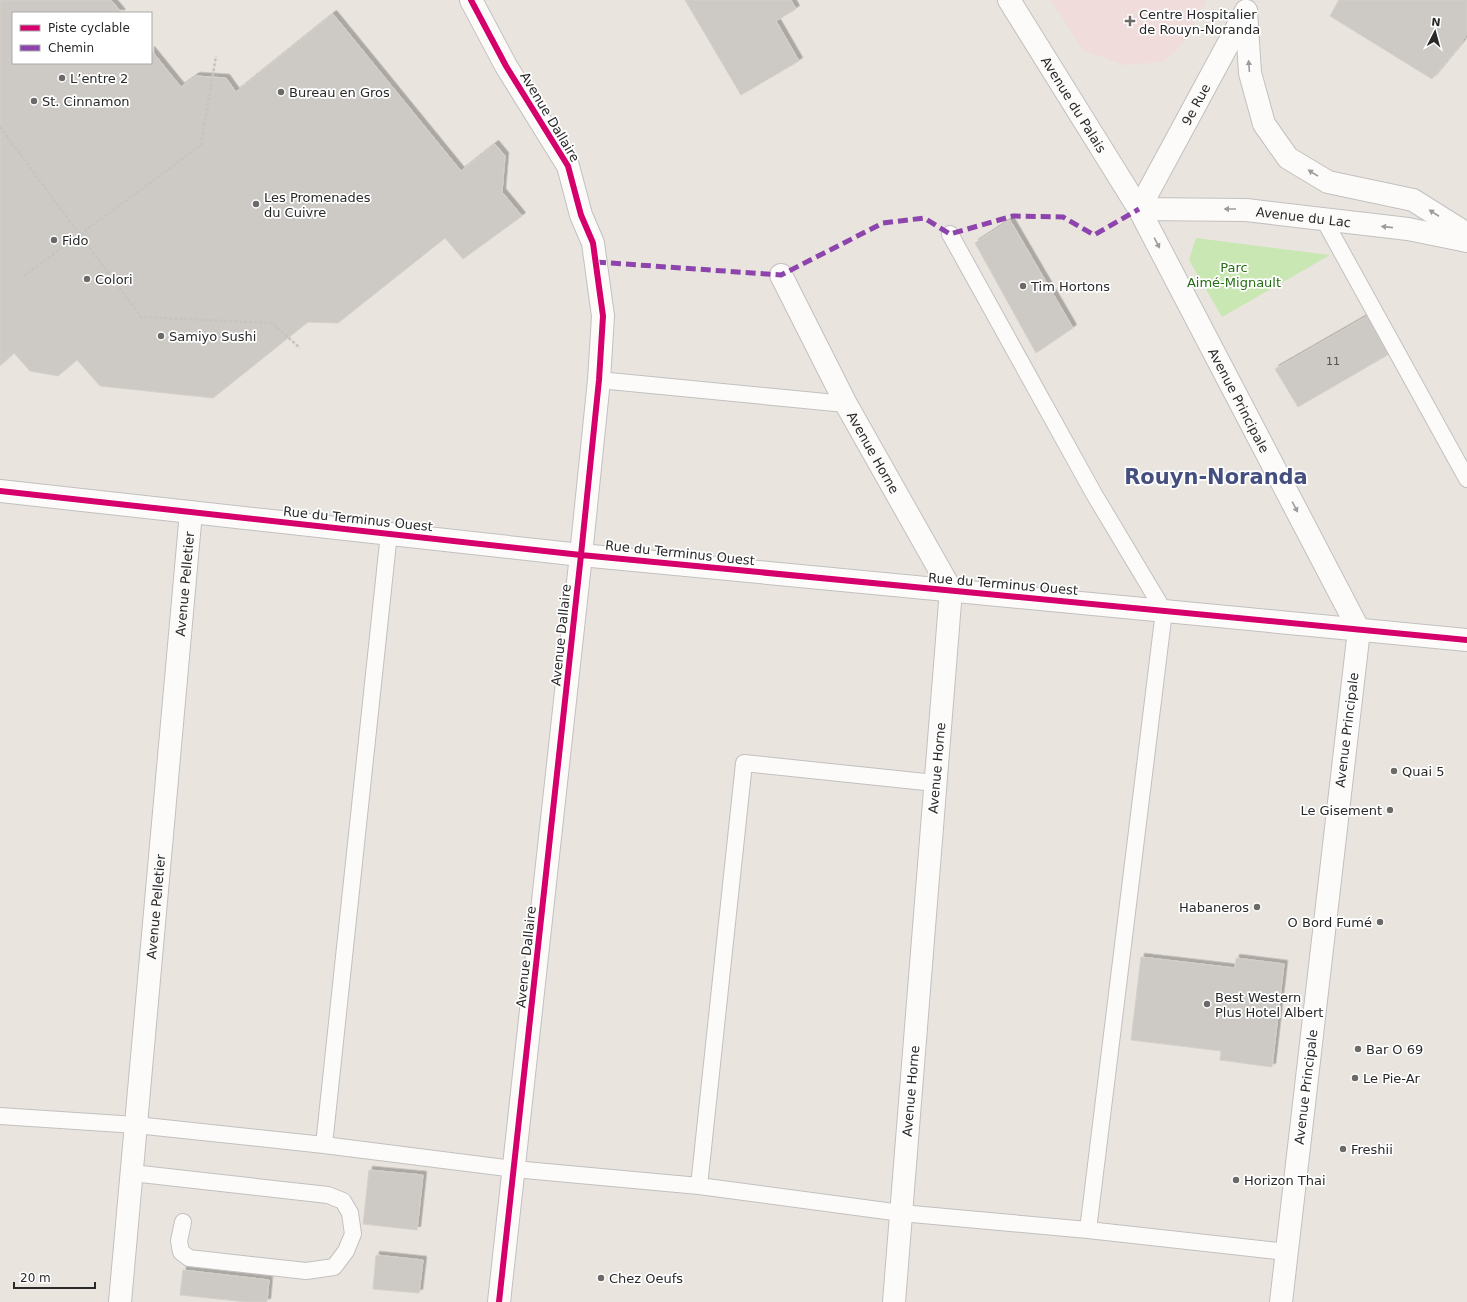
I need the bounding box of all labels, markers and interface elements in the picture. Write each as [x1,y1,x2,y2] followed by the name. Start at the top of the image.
[1139,7,1260,37] place label: Centre Hospitalier de Rouyn-Noranda
[12,12,152,64] legend
[1415,12,1455,52] north arrow
[1124,15,1136,27] marker: Centre Hospitalier de Rouyn-Noranda
[1431,16,1441,29] text: N
[48,21,130,35] text: Piste cyclable
[48,41,94,55] text: Chemin
[1038,54,1110,155] street label: Avenue du Palais
[1246,60,1253,72] one-way arrow
[517,69,583,165] street label: Avenue Dallaire
[70,71,128,86] place label: L’entre 2
[57,73,67,83] marker: L’entre 2
[1178,81,1213,128] street label: 9e Rue
[289,85,390,100] place label: Bureau en Gros
[276,87,286,97] marker: Bureau en Gros
[42,94,130,109] place label: St. Cinnamon
[29,96,39,106] marker: St. Cinnamon
[1307,169,1318,177] one-way arrow
[264,190,371,220] place label: Les Promenades du Cuivre
[251,199,261,209] marker: Les Promenades du Cuivre
[1255,204,1352,230] street label: Avenue du Lac
[1223,206,1236,212] one-way arrow
[1428,210,1440,217] one-way arrow
[1381,223,1393,230] one-way arrow
[62,233,88,248] place label: Fido
[49,235,59,245] marker: Fido
[1153,237,1160,249] one-way arrow
[1187,260,1281,290] park label: Parc Aimé-Mignault
[95,272,133,287] place label: Colori
[82,274,92,284] marker: Colori
[1030,279,1110,294] place label: Tim Hortons
[1018,281,1028,291] marker: Tim Hortons
[169,329,256,344] place label: Samiyo Sushi
[156,331,166,341] marker: Samiyo Sushi
[1205,345,1272,455] street label: Avenue Principale
[1326,355,1340,368] house number: 11
[844,409,902,496] street label: Avenue Horne
[1124,465,1308,489] district label: Rouyn-Noranda
[1291,502,1298,513] one-way arrow
[282,504,434,534] street label: Rue du Terminus Ouest
[172,530,197,637] street label: Avenue Pelletier
[604,538,756,568] street label: Rue du Terminus Ouest
[927,570,1079,598] street label: Rue du Terminus Ouest
[548,583,574,687] street label: Avenue Dallaire
[1332,672,1362,788] street label: Avenue Principale
[926,722,948,814] street label: Avenue Horne
[1402,764,1444,779] place label: Quai 5
[1389,766,1399,776] marker: Quai 5
[1300,803,1382,818] place label: Le Gisement
[1385,805,1395,815] marker: Le Gisement
[143,853,168,960] street label: Avenue Pelletier
[1179,900,1249,915] place label: Habaneros
[1252,902,1262,912] marker: Habaneros
[513,905,539,1009] street label: Avenue Dallaire
[1288,915,1372,930] place label: O Bord Fumé
[1375,917,1385,927] marker: O Bord Fumé
[1215,990,1323,1020] place label: Best Western Plus Hotel Albert
[1202,999,1212,1009] marker: Best Western Plus Hotel Albert
[1291,1029,1321,1145] street label: Avenue Principale
[1366,1042,1423,1057] place label: Bar O 69
[1353,1044,1363,1054] marker: Bar O 69
[900,1045,922,1137] street label: Avenue Horne
[1363,1071,1421,1086] place label: Le Pie-Ar
[1350,1073,1360,1083] marker: Le Pie-Ar
[1351,1142,1393,1157] place label: Freshii
[1338,1144,1348,1154] marker: Freshii
[1244,1173,1326,1188] place label: Horizon Thai
[1231,1175,1241,1185] marker: Horizon Thai
[14,1264,95,1290] scale bar
[20,1271,51,1285] text: 20 m
[609,1271,683,1286] place label: Chez Oeufs
[596,1273,606,1283] marker: Chez Oeufs

